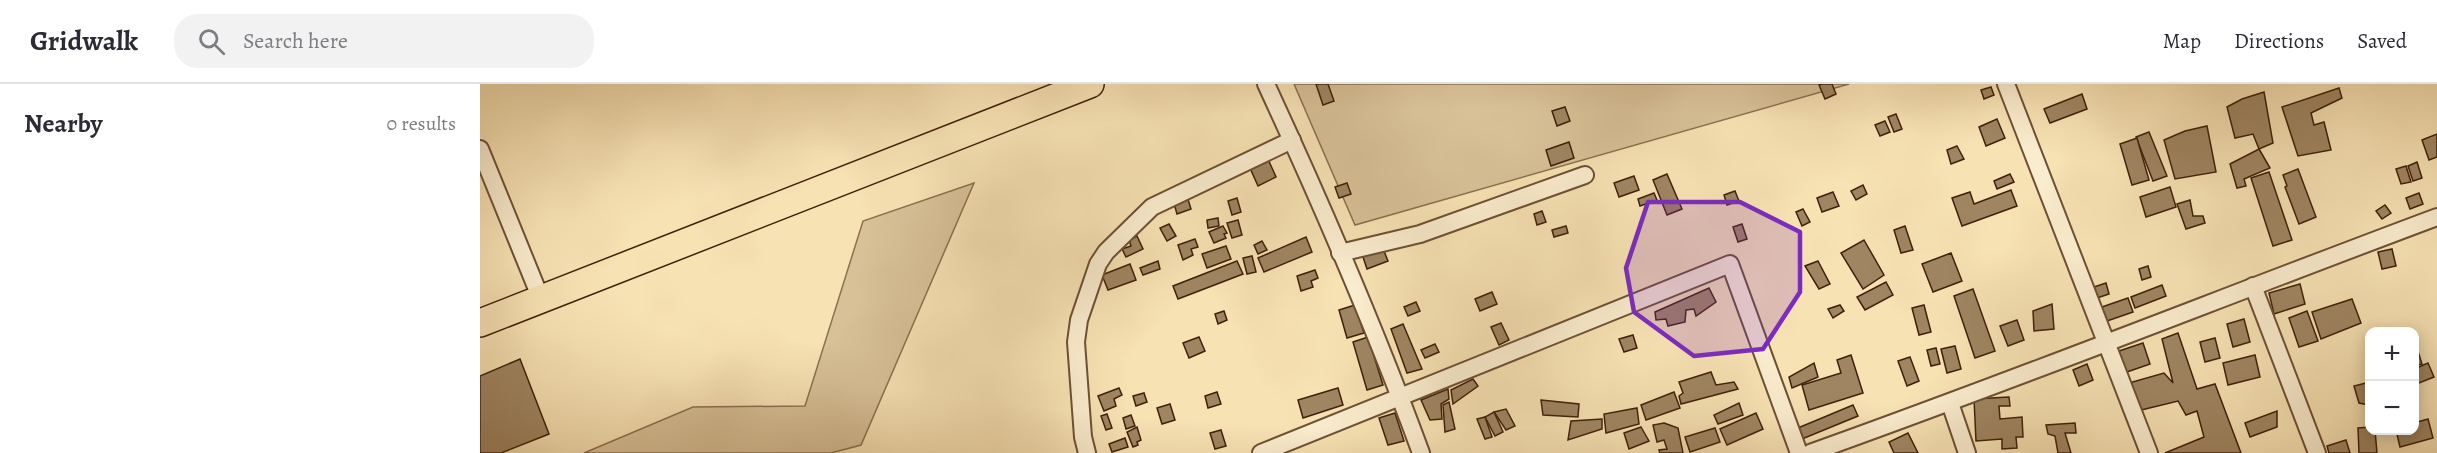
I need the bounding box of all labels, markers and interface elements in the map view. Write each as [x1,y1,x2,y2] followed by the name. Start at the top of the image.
[174,14,594,68] search box
[30,22,138,60] text: Gridwalk
[195,25,228,58] icon: search
[243,26,348,56] text: Search here
[2163,27,2201,55] text: Map
[2234,27,2324,55] text: Directions
[2357,27,2407,55] text: Saved
[24,106,103,141] text: Nearby
[387,110,456,137] text: 0 results
[2365,327,2419,435] map controls
[2365,327,2419,381] button: +
[2365,381,2419,435] button: −

